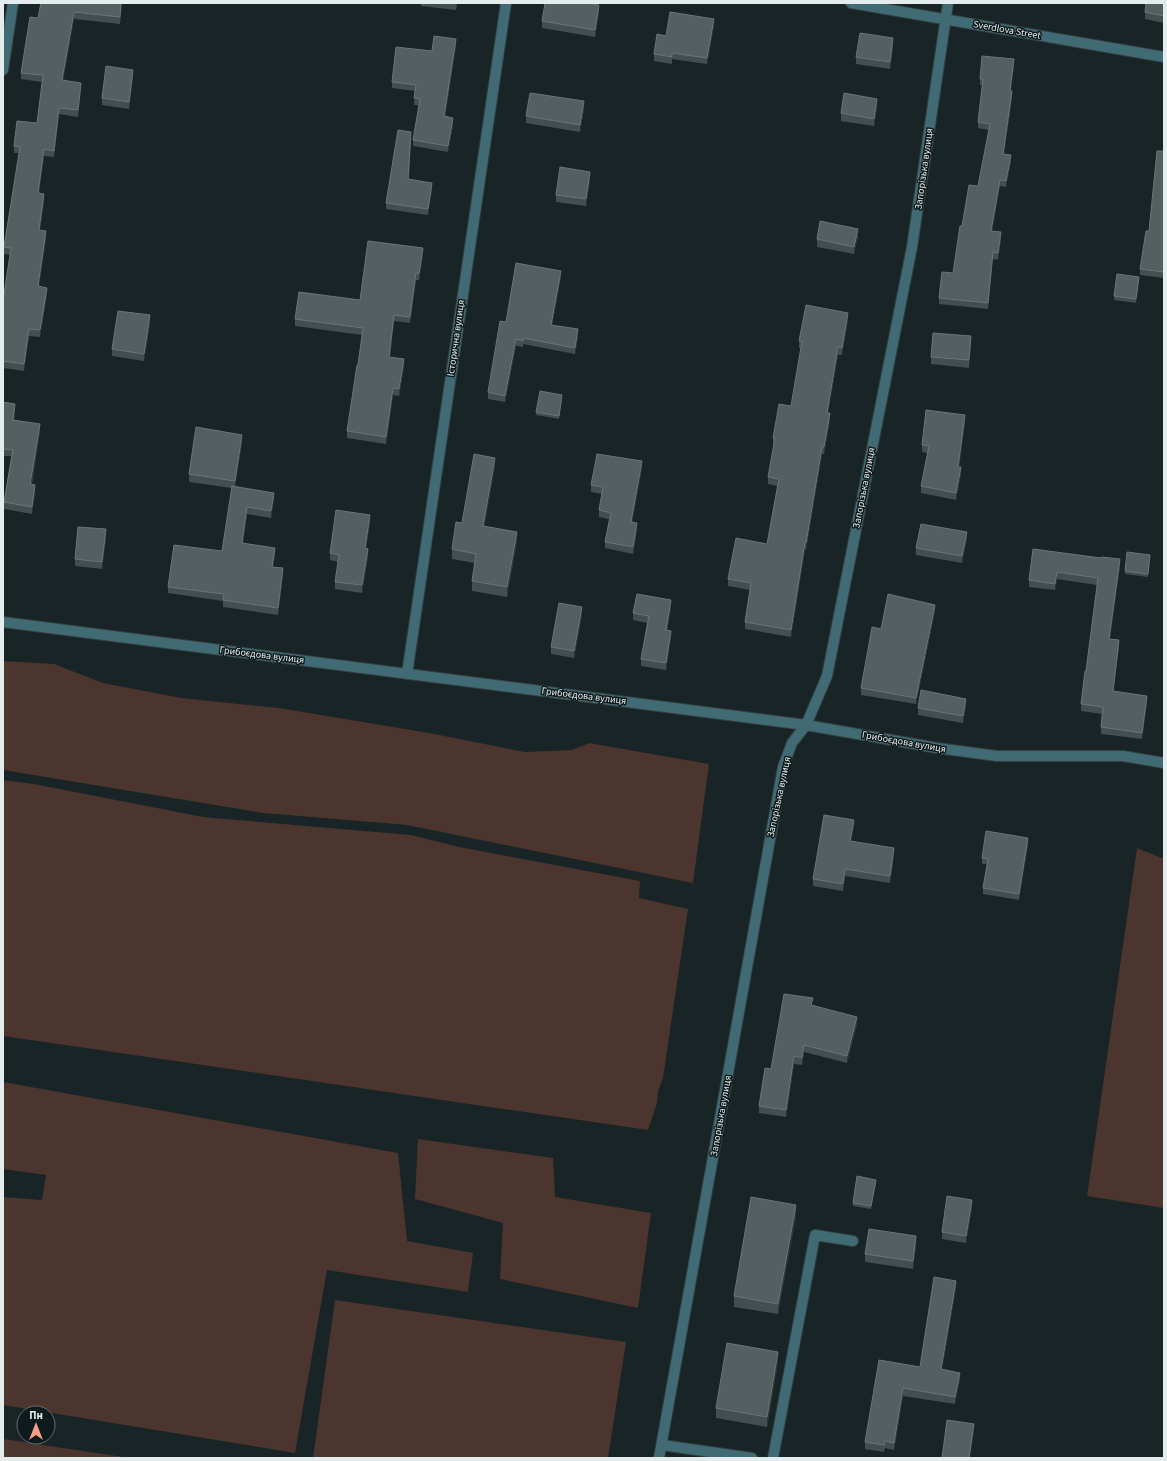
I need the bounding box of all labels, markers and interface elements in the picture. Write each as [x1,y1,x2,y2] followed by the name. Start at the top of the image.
[972,17,1042,43] street label: Sverdlova Street
[911,127,937,211] street label: Запорізька вулиця
[444,299,468,377] street label: Історична вулиця
[849,446,879,530] street label: Запорізька вулиця
[219,643,305,667] street label: Грибоєдова вулиця
[541,684,627,708] street label: Грибоєдова вулиця
[861,728,947,756] street label: Грибоєдова вулиця
[764,755,794,839] street label: Запорізька вулиця
[707,1074,735,1158] street label: Запорізька вулиця
[16,1405,56,1445] north arrow
[29,1408,43,1423] text: Пн

